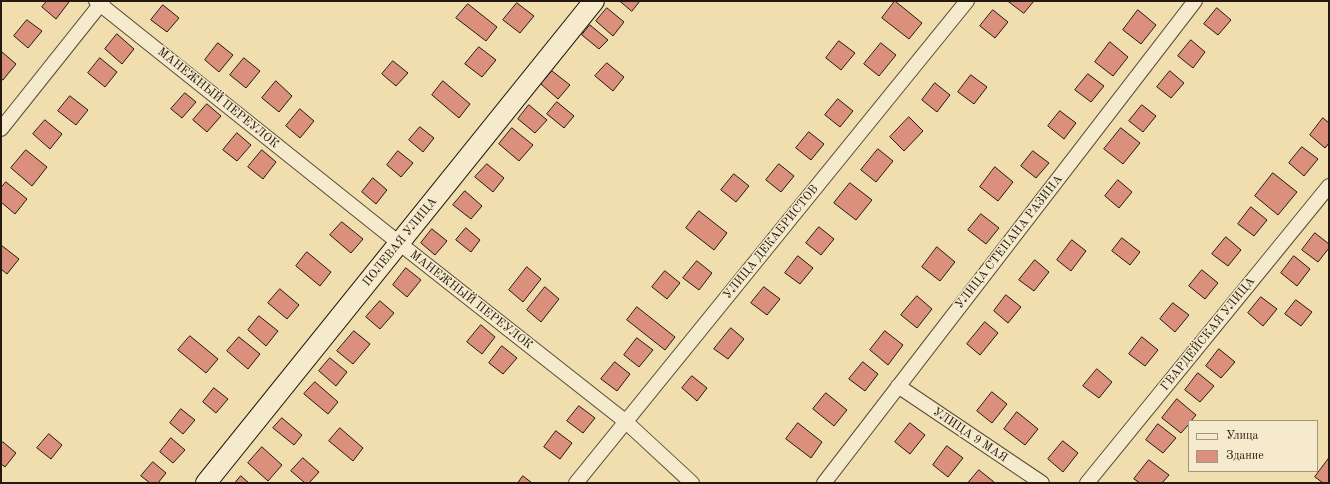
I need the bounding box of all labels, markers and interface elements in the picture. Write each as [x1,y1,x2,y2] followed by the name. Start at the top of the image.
[154,45,282,151] street label: МАНЕЖНЫЙ ПЕРЕУЛОК
[952,172,1066,312] street label: УЛИЦА СТЕПАНА РАЗИНА
[720,182,822,302] street label: УЛИЦА ДЕКАБРИСТОВ
[360,195,440,289] street label: ПОЛЕВАЯ УЛИЦА
[407,248,535,352] street label: МАНЕЖНЫЙ ПЕРЕУЛОК
[1158,274,1258,394] street label: ГВАРДЕЙСКАЯ УЛИЦА
[930,405,1010,465] street label: УЛИЦА 9 МАЯ
[1188,420,1318,472] legend
[1226,430,1259,442] text: Улица
[1226,450,1264,462] text: Здание

